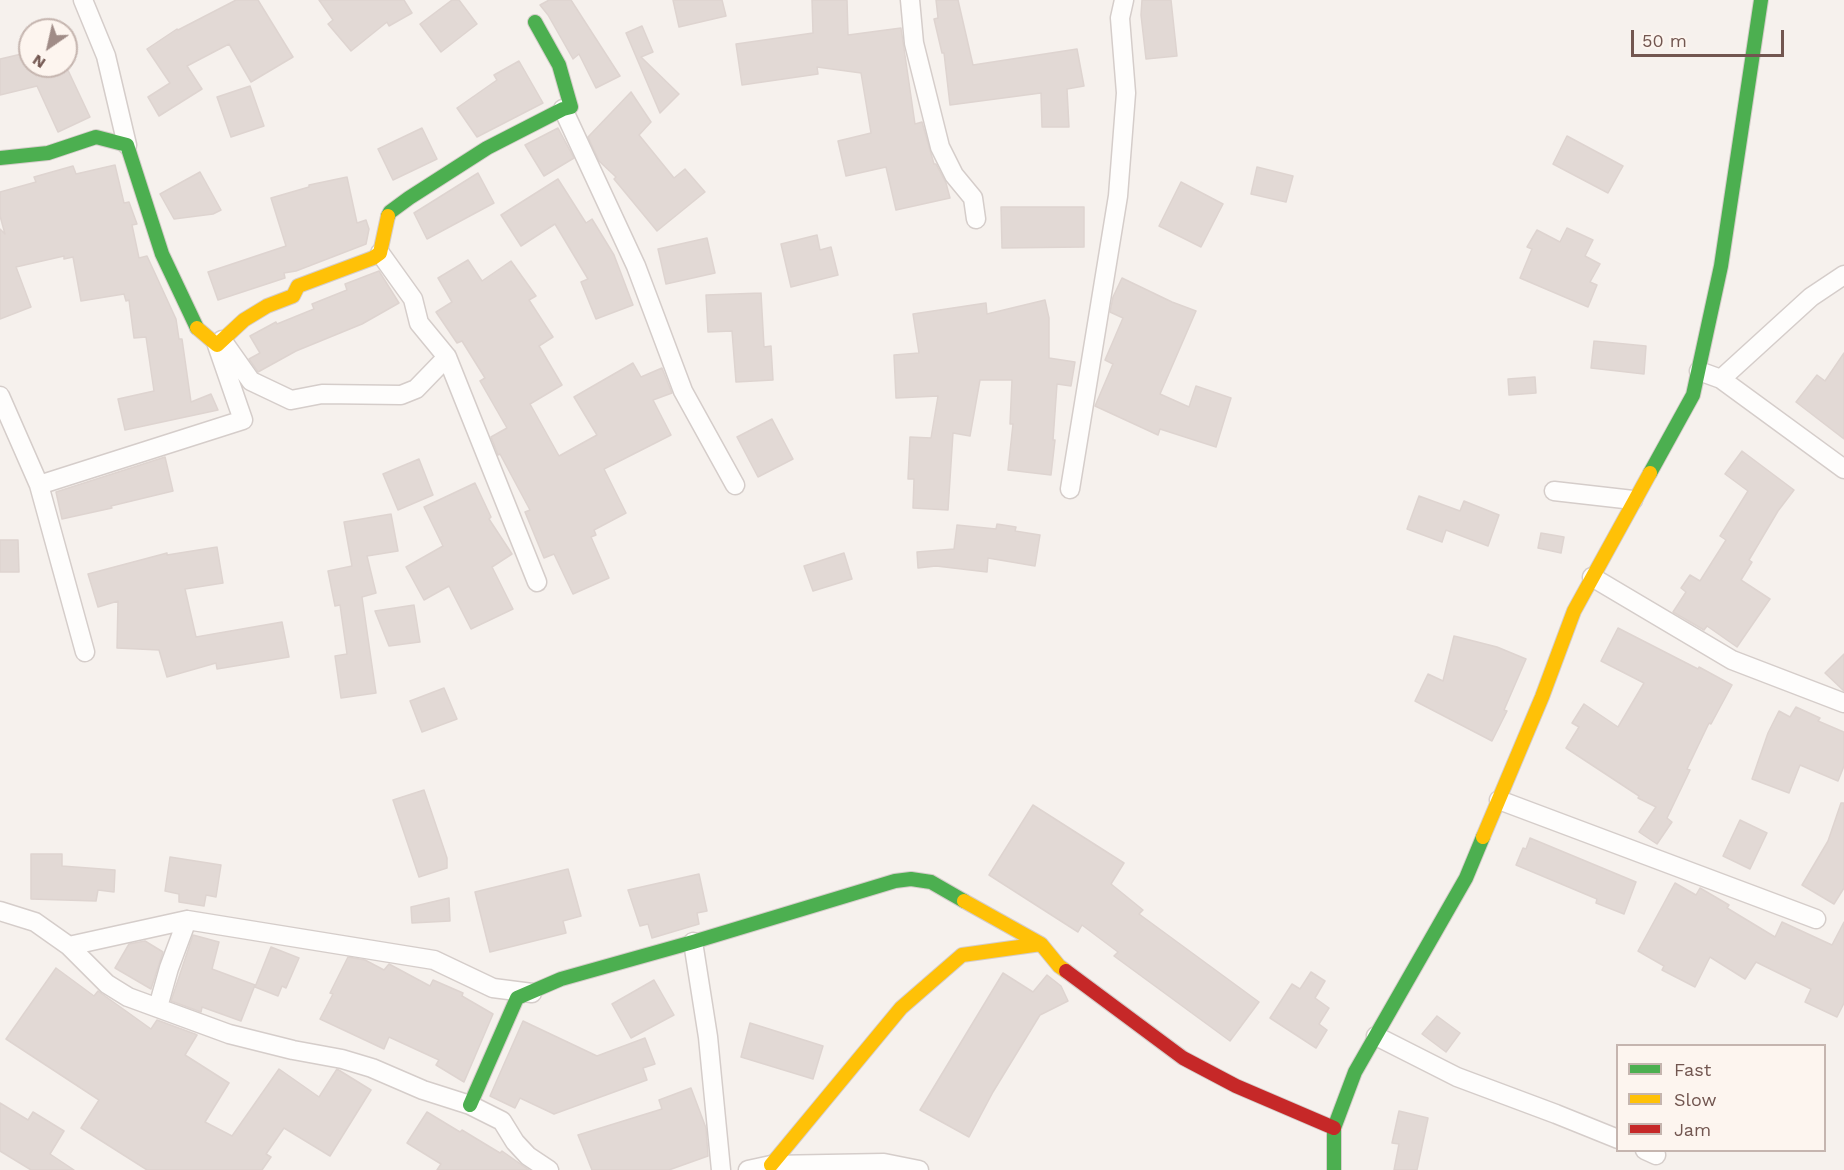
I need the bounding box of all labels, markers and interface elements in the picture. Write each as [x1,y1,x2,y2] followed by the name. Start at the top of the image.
[18,18,78,78] north arrow
[1634,18,1787,56] scale bar
[1642,30,1687,51] text: 50 m
[29,50,49,73] text: N
[1616,1044,1826,1152] legend
[1674,1059,1711,1080] text: Fast
[1674,1089,1717,1110] text: Slow
[1674,1119,1711,1140] text: Jam

